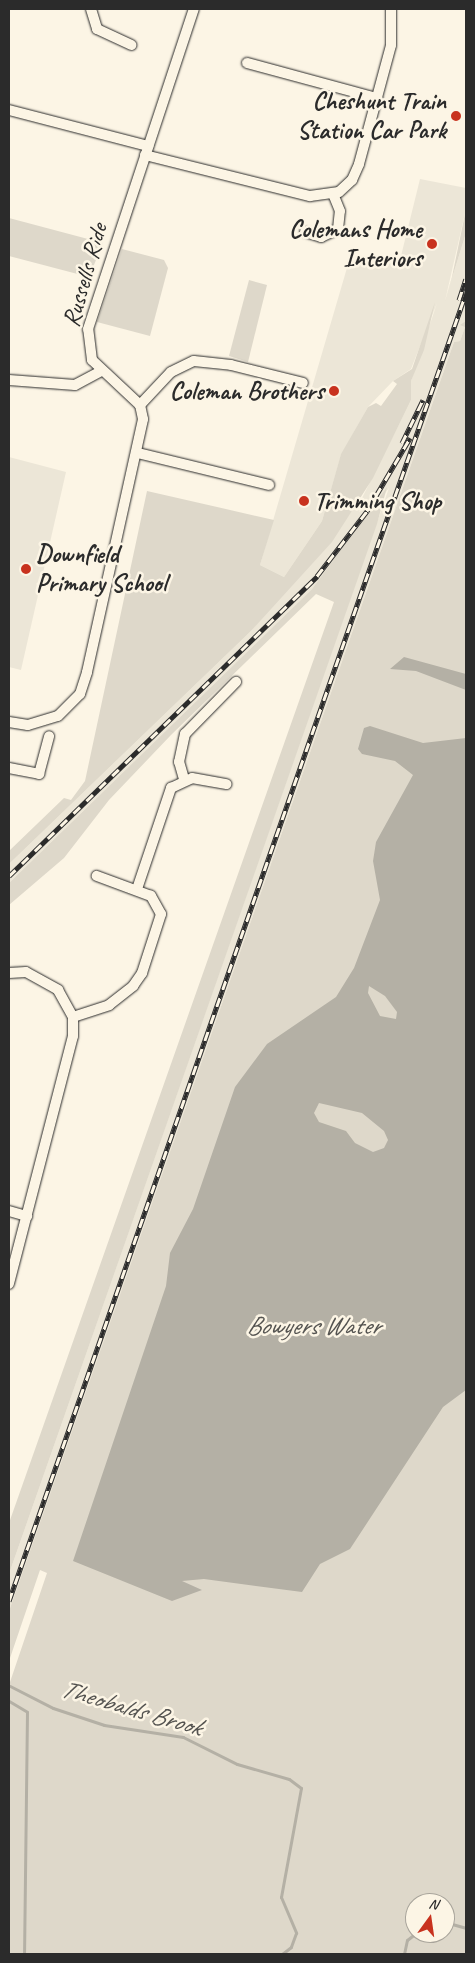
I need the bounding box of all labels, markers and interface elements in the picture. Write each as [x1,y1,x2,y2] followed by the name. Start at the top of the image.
[296,87,446,146] place label: Cheshunt Train Station Car Park
[450,110,462,122] marker: Cheshunt Train Station Car Park
[290,215,422,274] place label: Colemans Home Interiors
[56,220,114,330] street label: Russells Ride
[426,238,438,250] marker: Colemans Home Interiors
[170,376,324,406] place label: Coleman Brothers
[328,385,340,397] marker: Coleman Brothers
[314,486,442,516] place label: Trimming Shop
[298,495,310,507] marker: Trimming Shop
[36,540,166,599] place label: Downfield Primary School
[20,563,32,575] marker: Downfield Primary School
[246,1310,380,1342] water label: Bowyers Water
[57,1673,205,1743] water label: Theobalds Brook
[405,1893,455,1943] north arrow
[427,1895,440,1913] text: N

